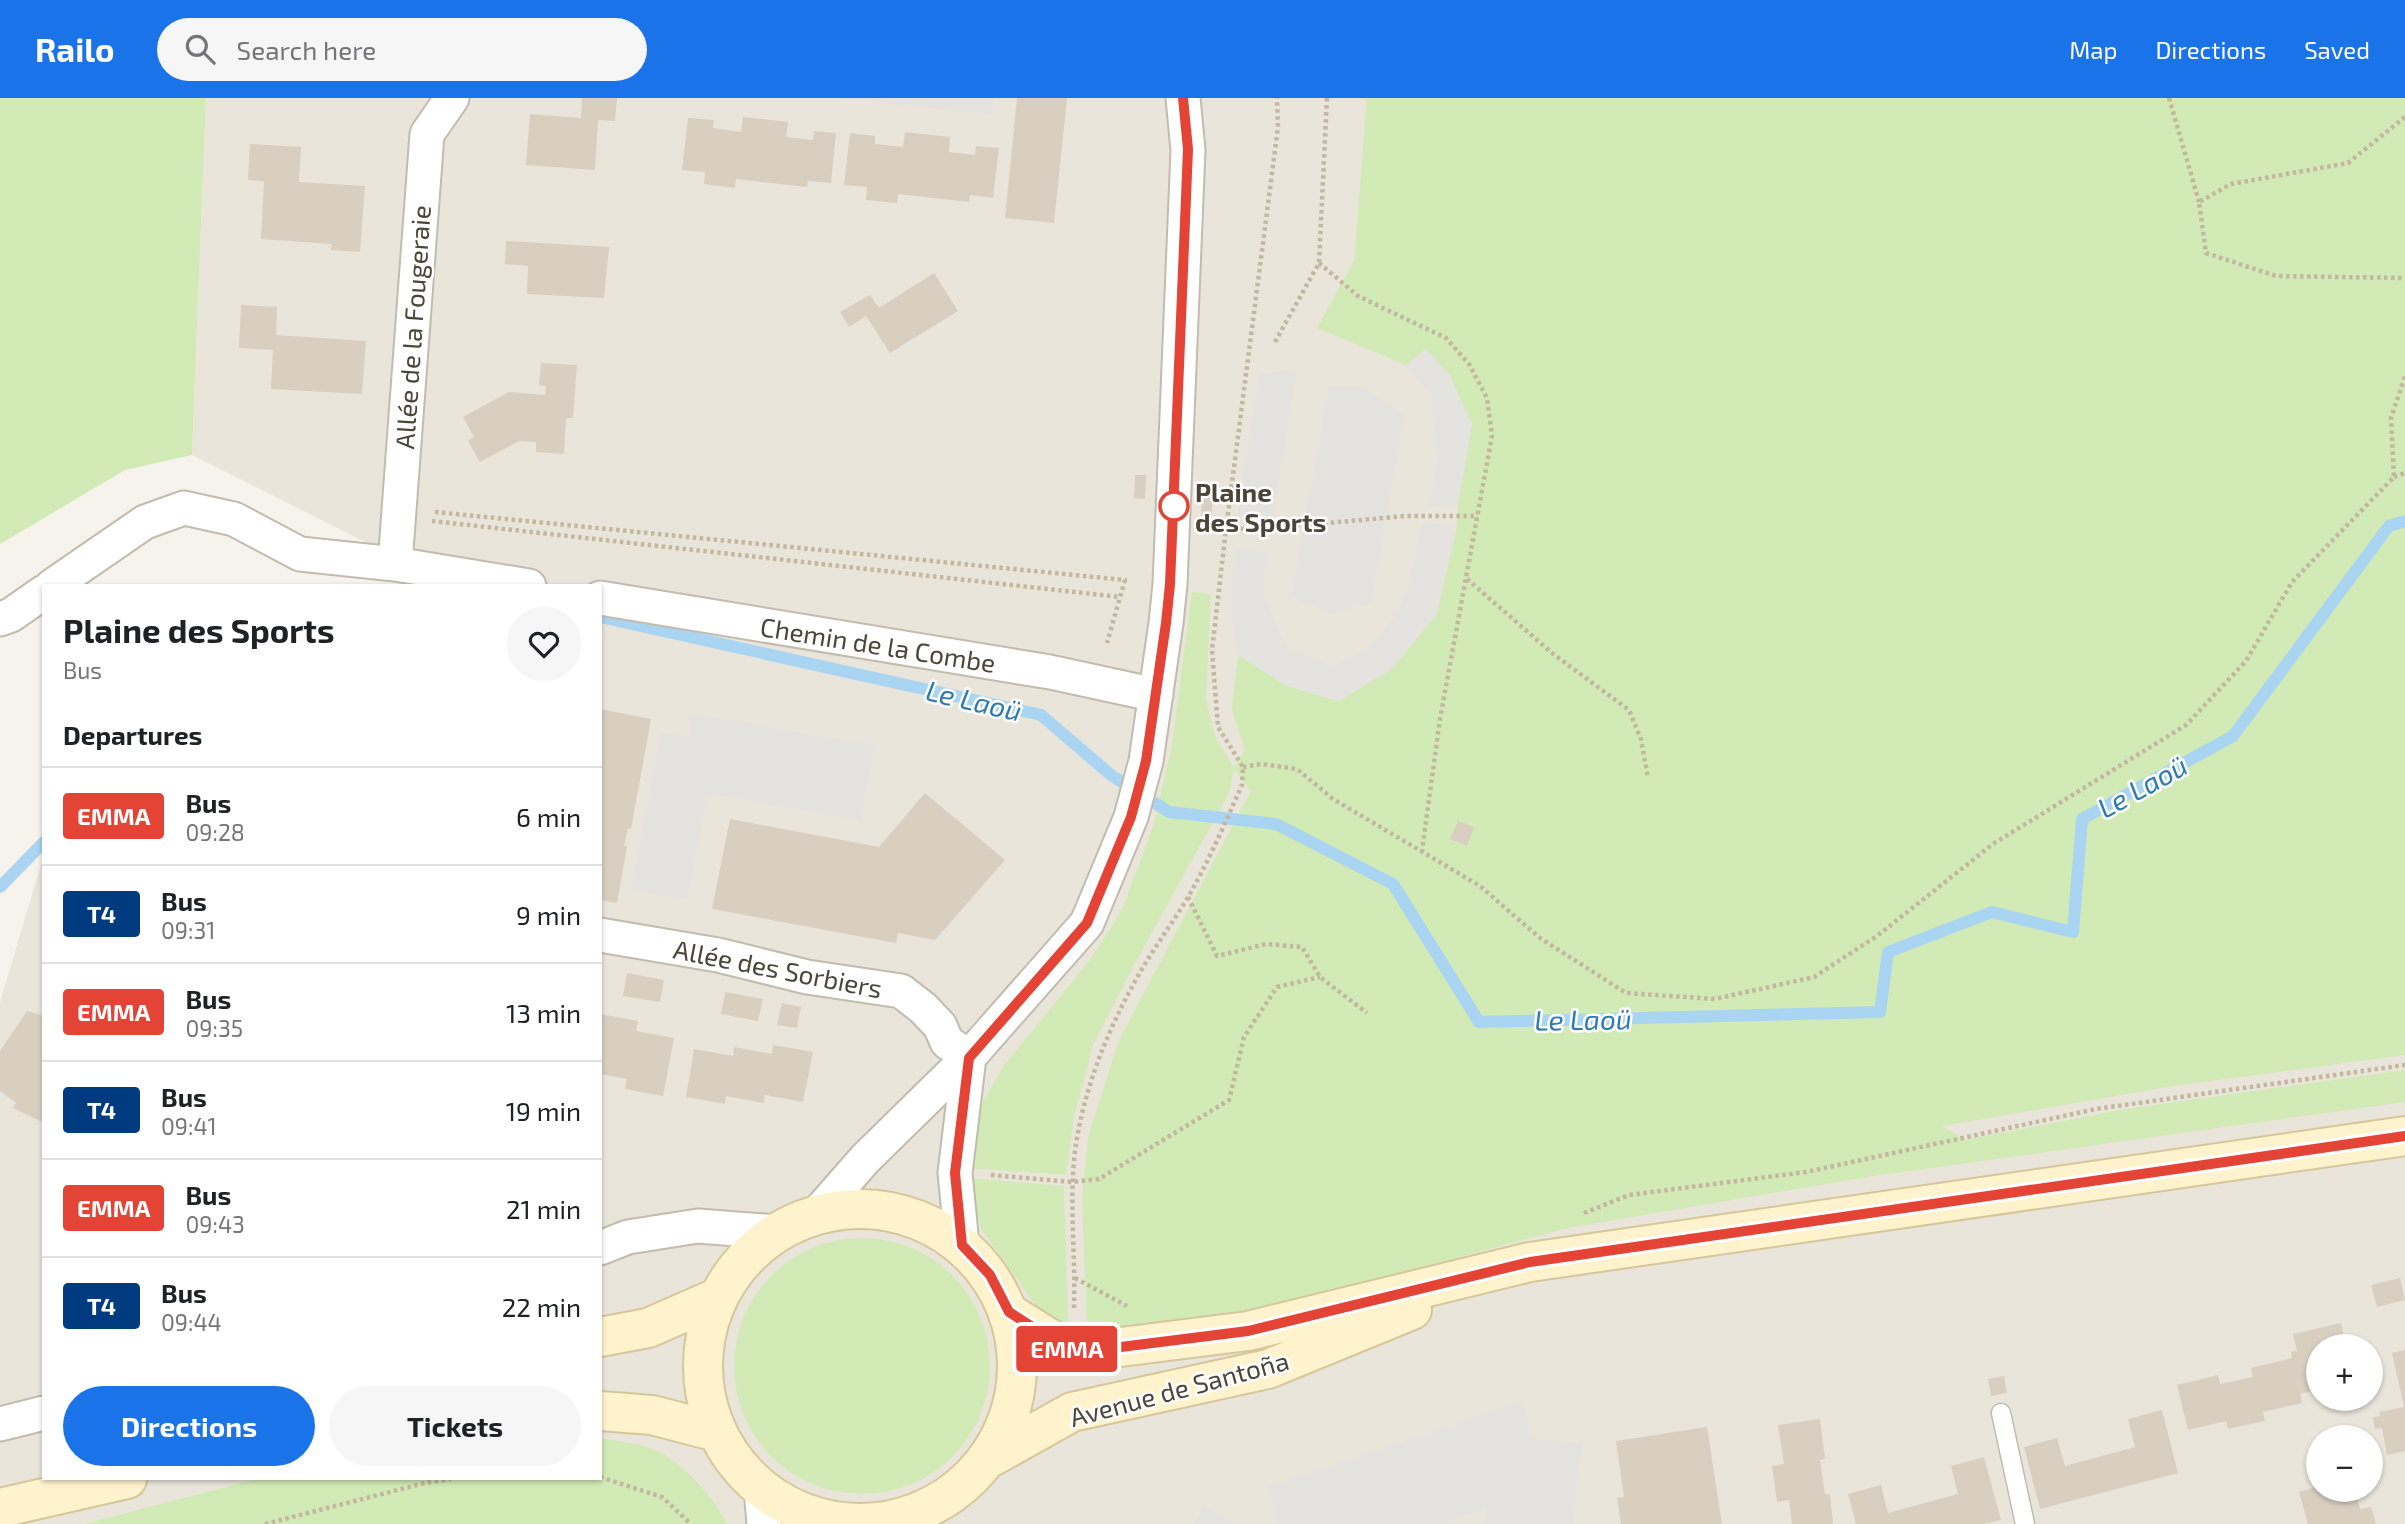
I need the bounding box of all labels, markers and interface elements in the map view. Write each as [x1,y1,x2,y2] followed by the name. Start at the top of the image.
[157,18,647,81] search box
[35,29,115,69] text: Railo
[181,30,219,68] icon: search
[237,34,376,65] text: Search here
[2069,35,2117,64] text: Map
[2155,35,2266,64] text: Directions
[2304,35,2370,64] text: Saved
[388,204,436,450] street label: Allée de la Fougeraie
[1195,476,1326,537] place label: Plaine des Sports
[1159,491,1189,521] marker: Plaine des Sports
[507,607,581,681] button: heart
[63,610,334,650] text: Plaine des Sports
[758,610,998,678] street label: Chemin de la Combe
[63,656,102,684] text: Bus
[923,672,1025,728] water label: Le Laoü
[63,719,202,750] text: Departures
[2091,748,2193,824] water label: Le Laoü
[185,787,231,818] text: Bus
[77,801,150,830] text: EMMA
[516,801,581,832] text: 6 min
[185,818,245,846] text: 09:28
[161,885,207,916] text: Bus
[87,899,116,928] text: T4
[516,899,581,930] text: 9 min
[161,916,215,944] text: 09:31
[671,933,885,1003] street label: Allée des Sorbiers
[185,983,231,1014] text: Bus
[77,997,150,1026] text: EMMA
[506,997,581,1028] text: 13 min
[1534,1001,1632,1037] water label: Le Laoü
[185,1014,243,1042] text: 09:35
[161,1081,207,1112] text: Bus
[87,1095,116,1124] text: T4
[506,1095,581,1126] text: 19 min
[161,1112,217,1140] text: 09:41
[185,1179,231,1210] text: Bus
[77,1193,150,1222] text: EMMA
[506,1193,581,1224] text: 21 min
[185,1210,245,1238] text: 09:43
[161,1277,207,1308] text: Bus
[87,1291,116,1320] text: T4
[502,1291,581,1322] text: 22 min
[161,1308,222,1336] text: 09:44
[1018,1326,1116,1372] line badge: EMMA
[1030,1334,1104,1363] text: EMMA
[2306,1334,2383,1502] map controls
[2306,1334,2383,1411] button: +
[1066,1344,1292,1432] street label: Avenue de Santoña
[63,1386,315,1466] button: Directions
[329,1386,581,1466] button: Tickets
[2306,1425,2383,1502] button: −

